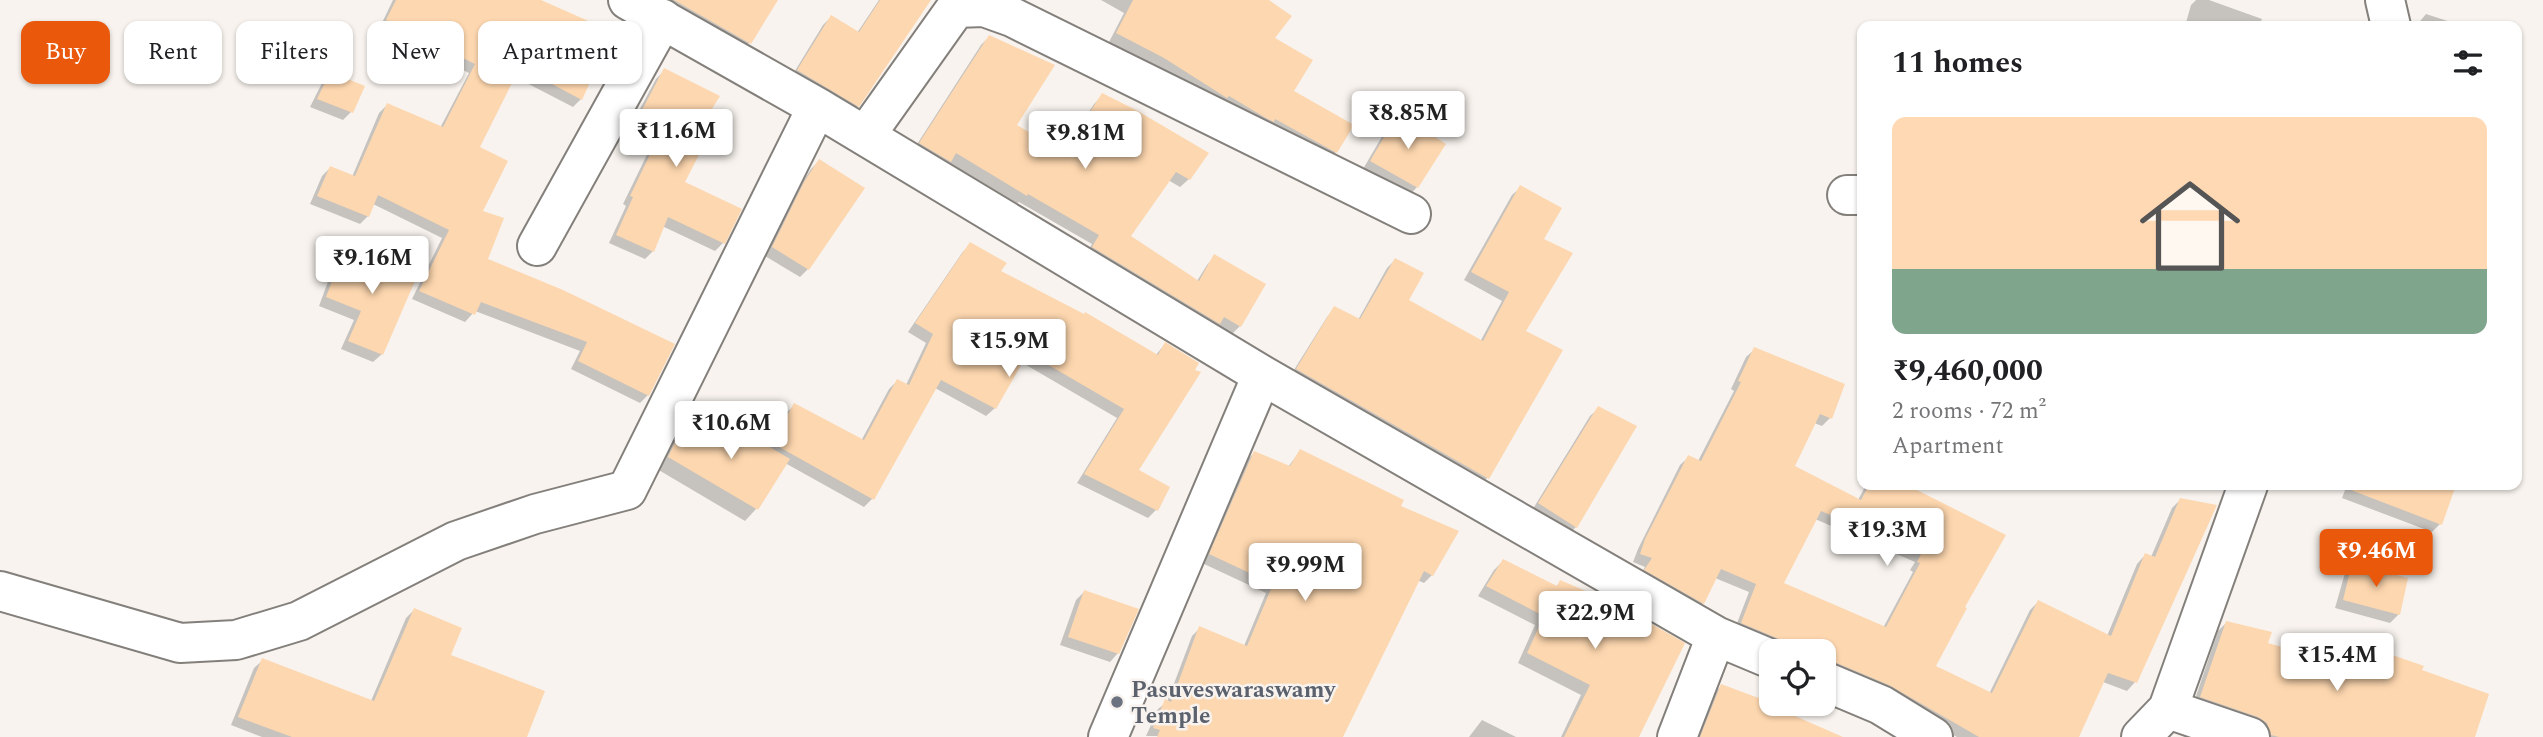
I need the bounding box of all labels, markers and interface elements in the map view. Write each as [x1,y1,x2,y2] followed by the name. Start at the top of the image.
[21,21,110,84] chip: Buy
[124,21,222,84] chip: Rent
[236,21,353,84] chip: Filters
[367,21,464,84] chip: New
[478,21,642,84] chip: Apartment
[1892,40,2023,86] text: 11 homes
[2449,44,2487,82] icon: filters
[1351,92,1465,151] pin: ₹8.85M
[1368,96,1448,131] text: ₹8.85M
[619,110,733,169] pin: ₹11.6M
[1028,111,1142,171] pin: ₹9.81M
[636,114,716,149] text: ₹11.6M
[1045,116,1125,151] text: ₹9.81M
[2127,163,2253,289] icon: home
[315,236,429,296] pin: ₹9.16M
[332,241,412,276] text: ₹9.16M
[952,320,1066,379] pin: ₹15.9M
[969,324,1049,359] text: ₹15.9M
[1892,348,2043,394] text: ₹9,460,000
[1892,394,2046,429] text: 2 rooms · 72 m²
[674,402,788,461] pin: ₹10.6M
[691,406,771,441] text: ₹10.6M
[1892,429,2004,464] text: Apartment
[1830,508,1944,568] pin: ₹19.3M
[1847,513,1927,548] text: ₹19.3M
[2319,530,2433,589] pin: ₹9.46M
[2336,534,2416,569] text: ₹9.46M
[1248,544,1362,603] pin: ₹9.99M
[1265,548,1345,583] text: ₹9.99M
[1538,592,1652,651] pin: ₹22.9M
[1555,596,1635,631] text: ₹22.9M
[2280,634,2394,693] pin: ₹15.4M
[2297,638,2377,673] text: ₹15.4M
[1759,639,1836,716] map controls
[1759,639,1836,716] button: locate
[1131,673,1336,734] place label: Pasuveswaraswamy Temple
[1109,694,1125,710] marker: Pasuveswaraswamy Temple

